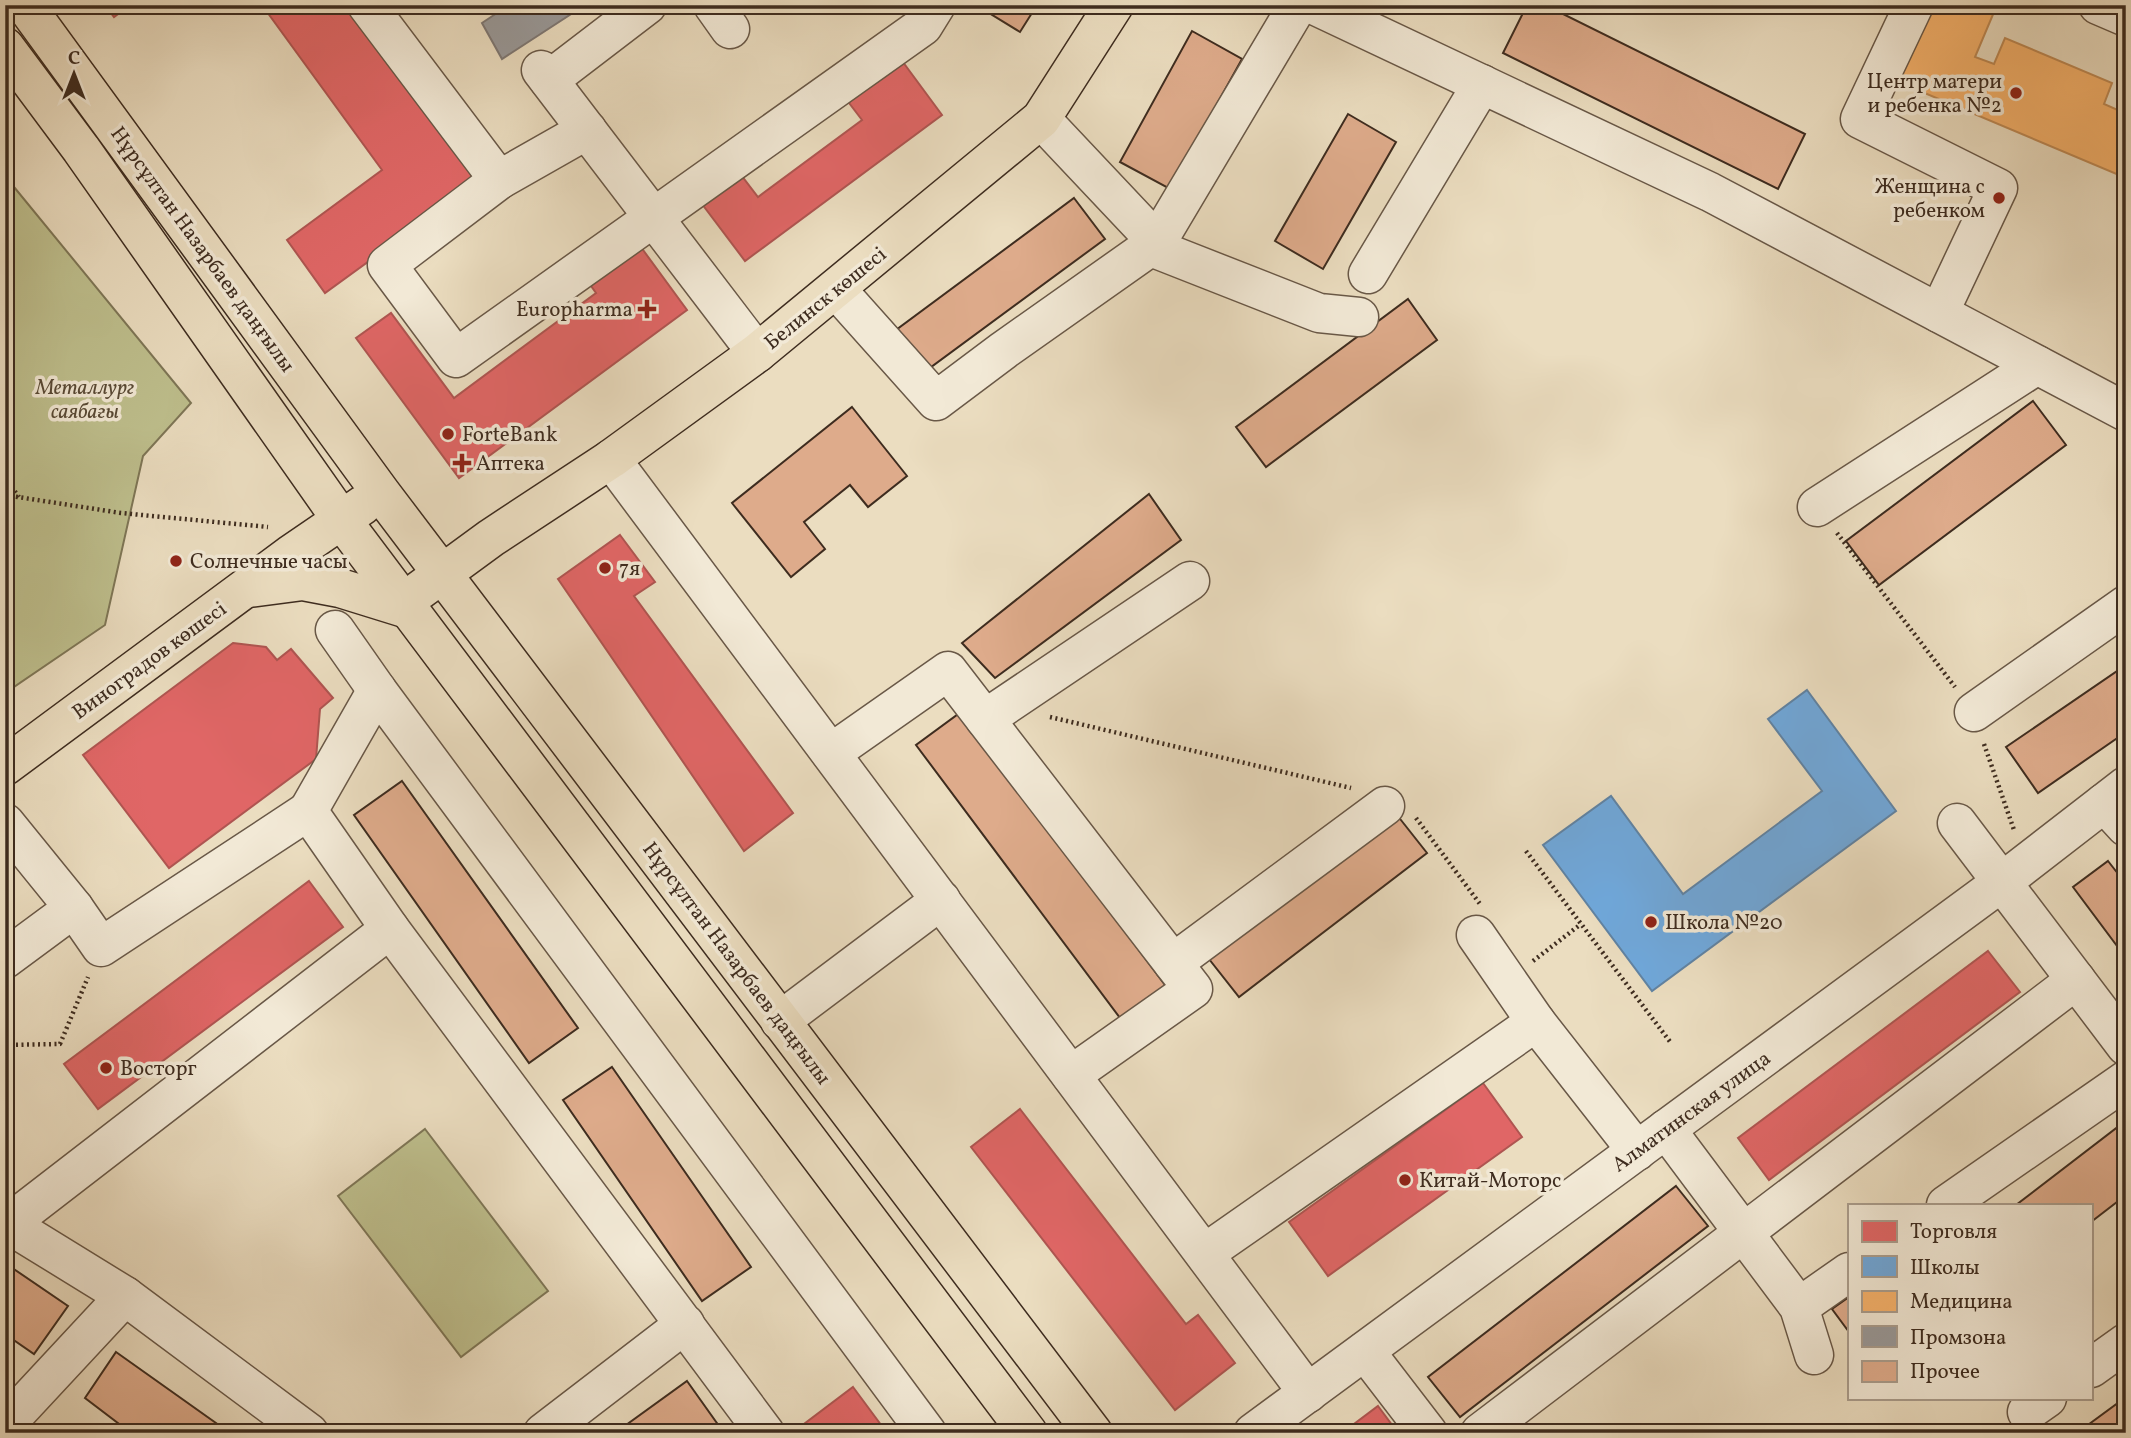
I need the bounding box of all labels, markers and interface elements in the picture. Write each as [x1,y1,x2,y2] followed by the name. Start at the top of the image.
[38,38,108,108] north arrow
[68,46,80,72] text: С
[1867,68,2002,121] place label: Центр матери и ребенка №2
[2008,85,2024,101] marker: Центр матери и ребенка №2
[103,121,301,379] street label: Нұрсұлтан Назарбаев даңғылы
[1875,173,1985,226] place label: Женщина с ребенком
[1991,190,2007,206] marker: Женщина с ребенком
[759,241,893,358] street label: Белинск көшесі
[516,296,633,325] place label: Europharma
[639,301,655,317] marker: Europharma
[35,374,135,427] park label: Металлург саябағы
[462,421,558,450] place label: ForteBank
[440,426,456,442] marker: ForteBank
[476,450,545,479] place label: Аптека
[454,455,470,471] marker: Аптека
[190,548,348,577] place label: Солнечные часы
[168,553,184,569] marker: Солнечные часы
[619,555,640,584] place label: 7я
[597,560,613,576] marker: 7я
[67,595,233,727] street label: Виноградов көшесі
[635,836,837,1091] street label: Нұрсұлтан Назарбаев даңғылы
[1665,909,1783,938] place label: Школа №20
[1643,914,1659,930] marker: Школа №20
[1606,1045,1777,1180] street label: Алматинская улица
[120,1055,197,1084] place label: Восторг
[98,1060,114,1076] marker: Восторг
[1419,1167,1561,1196] place label: Китай-Моторс
[1397,1172,1413,1188] marker: Китай-Моторс
[1848,1204,2092,1400] legend
[1910,1218,1997,1247] text: Торговля
[1910,1254,1980,1283] text: Школы
[1910,1288,2013,1317] text: Медицина
[1910,1324,2006,1353] text: Промзона
[1910,1358,1980,1387] text: Прочее

